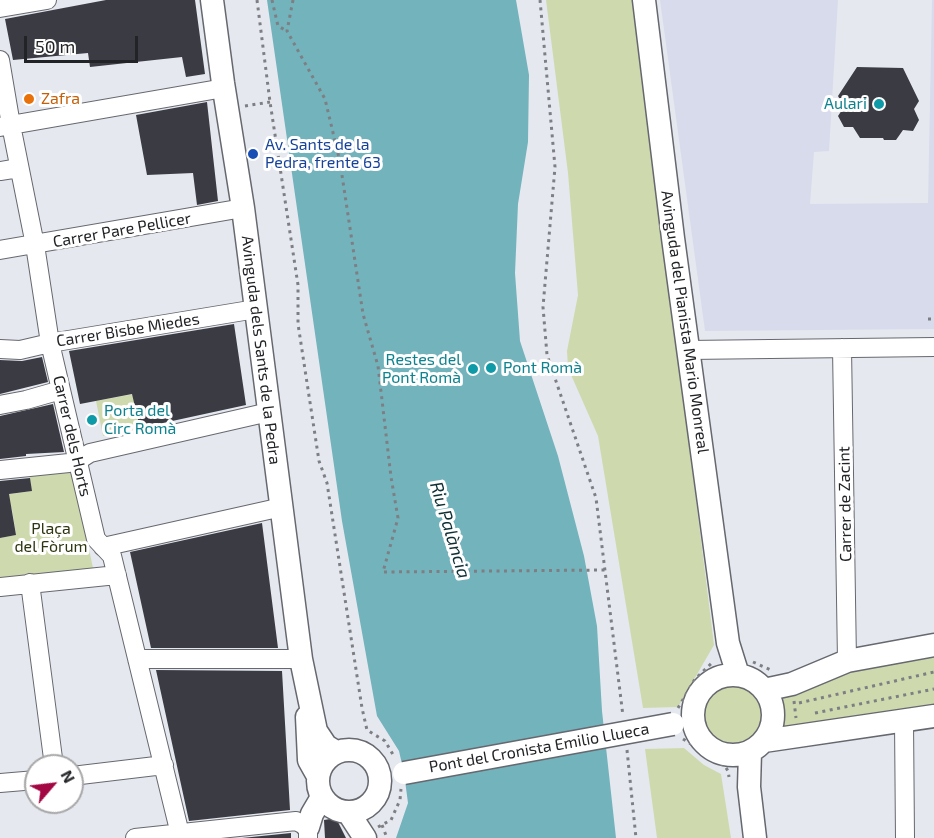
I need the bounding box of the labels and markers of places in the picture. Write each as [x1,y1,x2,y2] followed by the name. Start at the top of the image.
[41,89,80,109] place label: Zafra
[22,92,36,106] marker: Zafra
[824,94,867,114] place label: Aulari
[872,97,886,111] marker: Aulari
[265,135,381,173] place label: Av. Sants de la Pedra, frente 63
[246,147,260,161] marker: Av. Sants de la Pedra, frente 63
[382,350,461,388] place label: Restes del Pont Romà
[503,358,582,378] place label: Pont Romà
[484,361,498,375] marker: Pont Romà
[466,362,480,376] marker: Restes del Pont Romà
[104,401,176,439] place label: Porta del Circ Romà
[85,413,99,427] marker: Porta del Circ Romà

